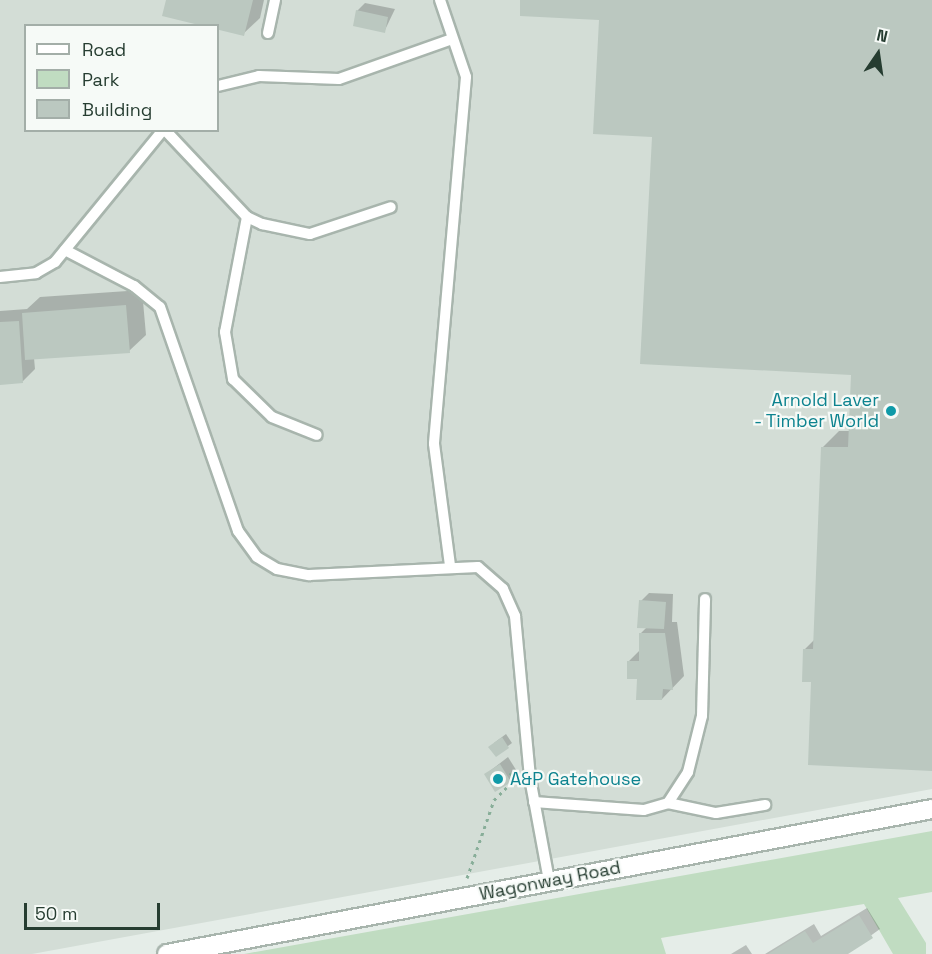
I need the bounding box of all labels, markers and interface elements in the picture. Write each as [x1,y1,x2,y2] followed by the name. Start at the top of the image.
[24,24,219,132] legend
[848,24,908,84] north arrow
[875,25,890,47] text: N
[82,38,126,61] text: Road
[82,68,119,91] text: Park
[82,98,152,121] text: Building
[753,390,879,432] place label: Arnold Laver - Timber World
[884,404,898,418] marker: Arnold Laver - Timber World
[510,768,641,790] place label: A&P Gatehouse
[491,772,505,786] marker: A&P Gatehouse
[478,857,622,905] street label: Wagonway Road
[27,891,164,929] scale bar
[35,902,77,925] text: 50 m

